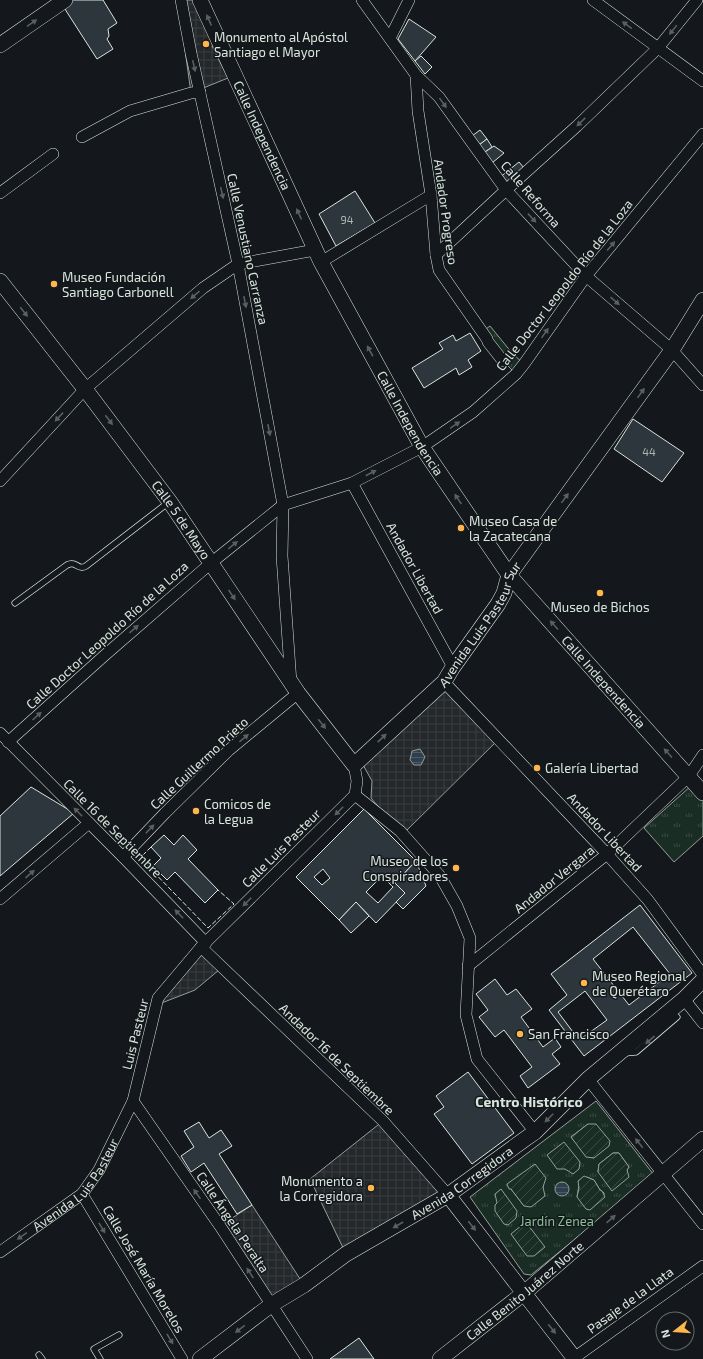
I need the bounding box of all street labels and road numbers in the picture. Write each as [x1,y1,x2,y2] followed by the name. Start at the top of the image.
[230,78,295,192] street label: Calle Independencia
[498,157,564,231] street label: Calle Reforma
[431,158,461,266] street label: Andador Progreso
[224,172,272,326] street label: Calle Venustiano Carranza
[492,196,636,374] street label: Calle Doctor Leopoldo Río de la Loza
[374,368,447,479] street label: Calle Independencia
[149,477,214,562] street label: Calle 5 de Mayo
[383,520,447,616] street label: Andador Libertad
[23,558,191,712] street label: Calle Doctor Leopoldo Río de la Loza
[436,558,524,691] street label: Avenida Luis Pasteur Sur
[559,632,649,731] street label: Calle Independencia
[147,714,251,812] street label: Calle Guillermo Prieto
[60,775,166,881] street label: Calle 16 de Septiembre
[564,789,646,875] street label: Andador Libertad
[238,805,324,891] street label: Calle Luis Pasteur
[511,842,597,916] street label: Andador Vergara
[118,997,152,1071] street label: Luis Pasteur
[276,1000,398,1118] street label: Andador 16 de Septiembre
[29,1136,121,1234] street label: Avenida Luis Pasteur
[408,1143,516,1223] street label: Avenida Corregidora
[193,1168,274,1276] street label: Calle Ángela Peralta
[100,1202,188,1336] street label: Calle José María Morelos
[463,1237,587,1343] street label: Calle Benito Juárez Norte
[584,1263,676,1337] street label: Pasaje de la Llata

